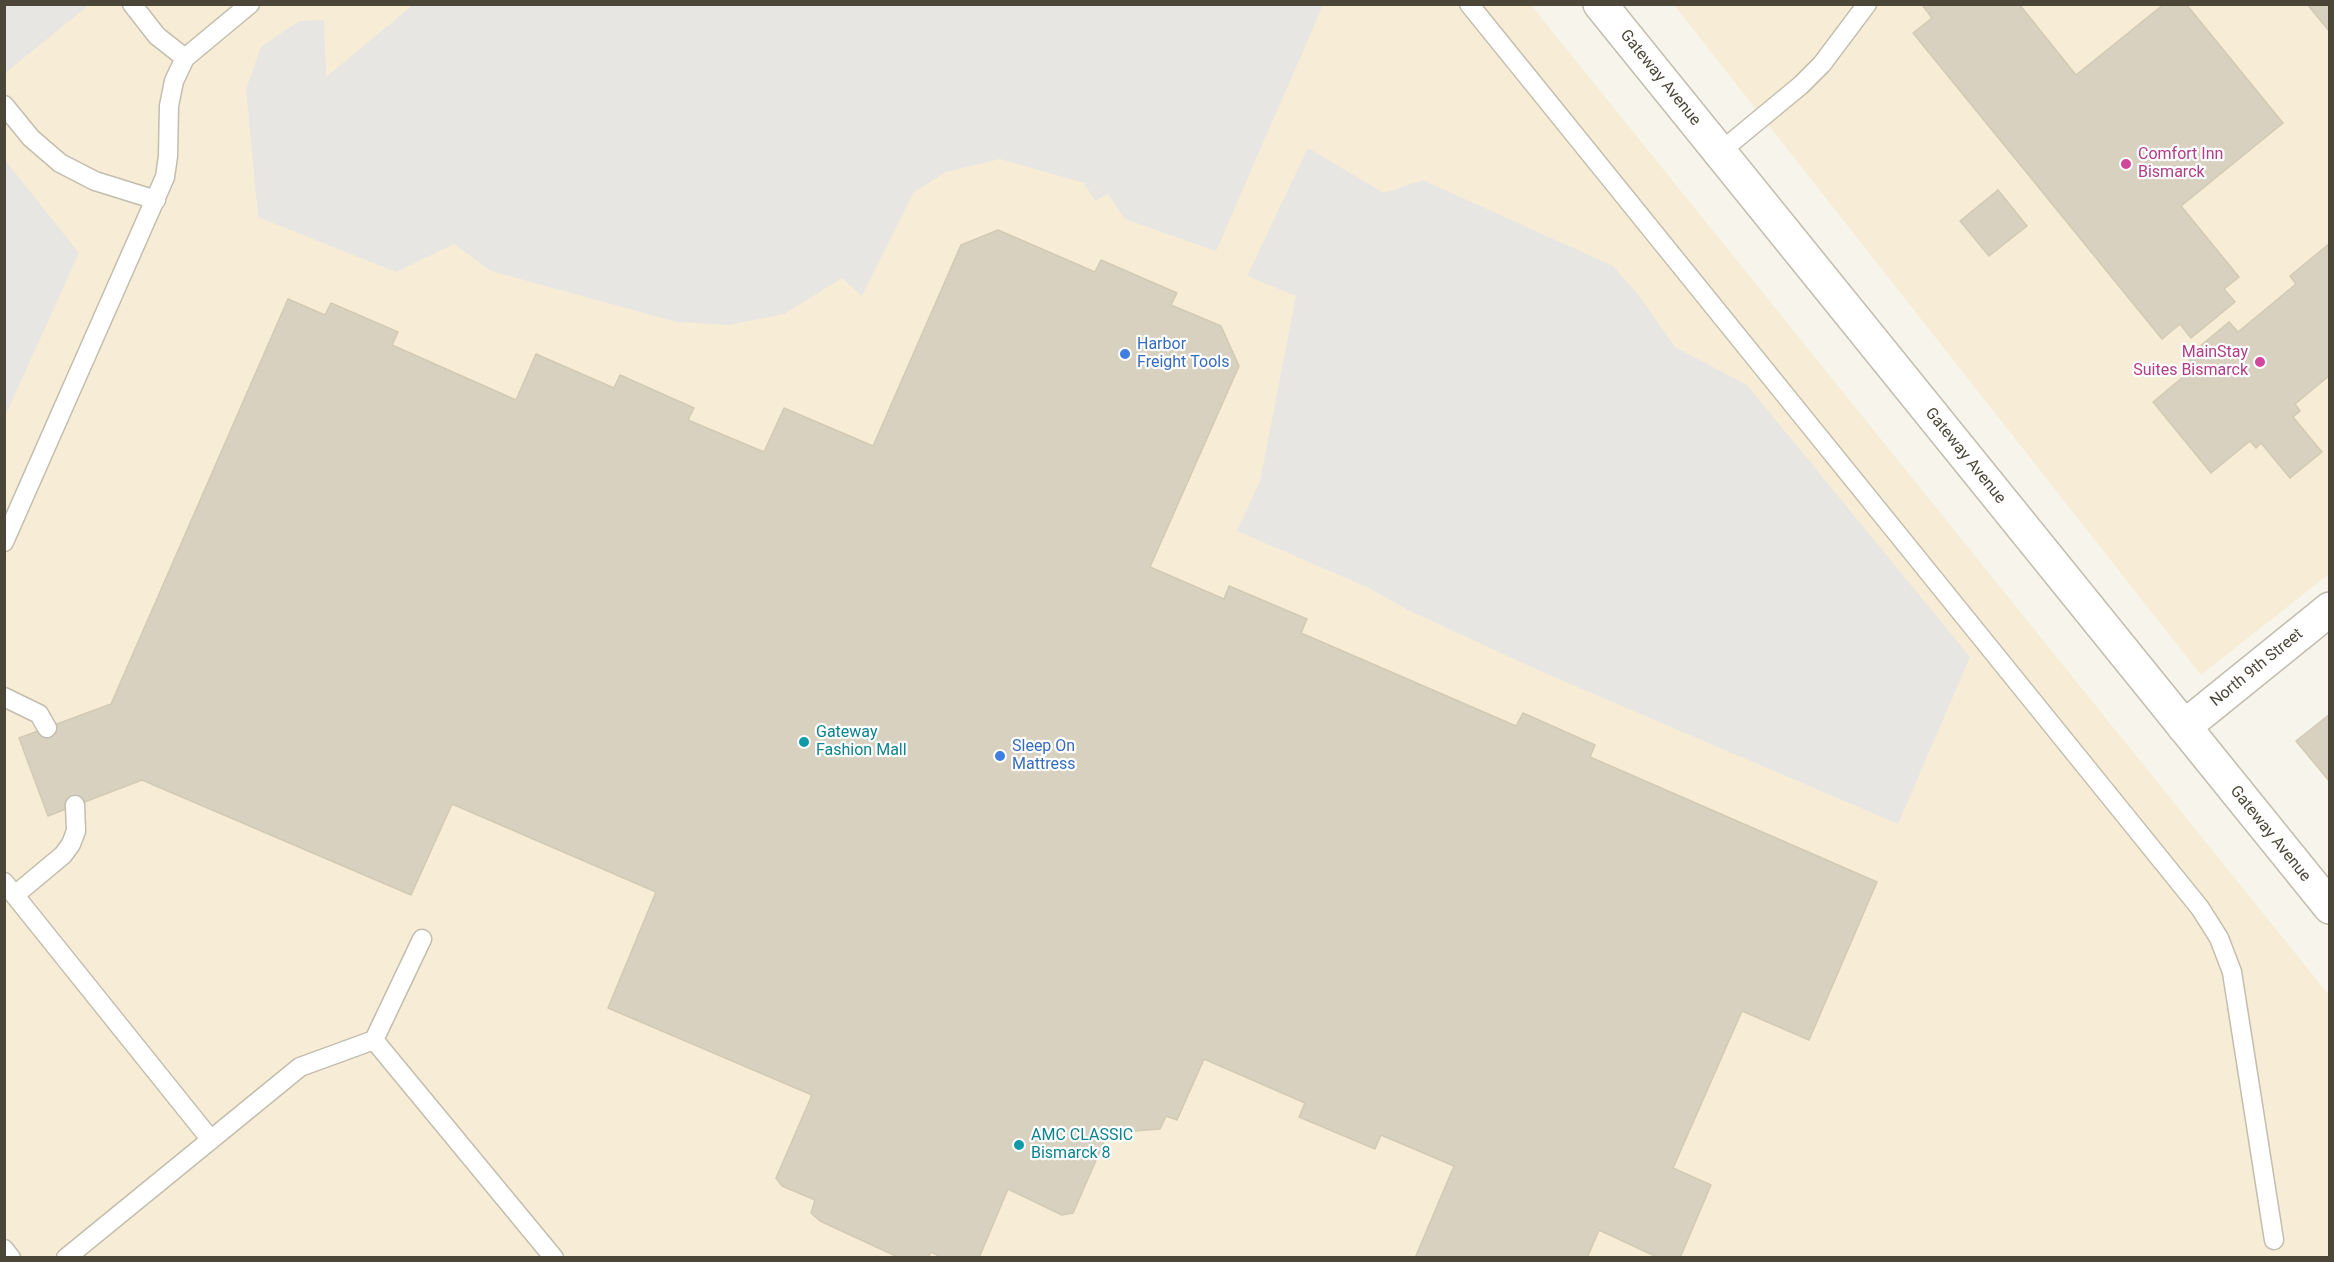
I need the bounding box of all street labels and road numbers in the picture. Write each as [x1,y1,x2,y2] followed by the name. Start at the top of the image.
[1615,26,1705,130] street label: Gateway Avenue
[1920,404,2010,508] street label: Gateway Avenue
[2207,625,2307,711] street label: North 9th Street
[2225,782,2315,886] street label: Gateway Avenue

